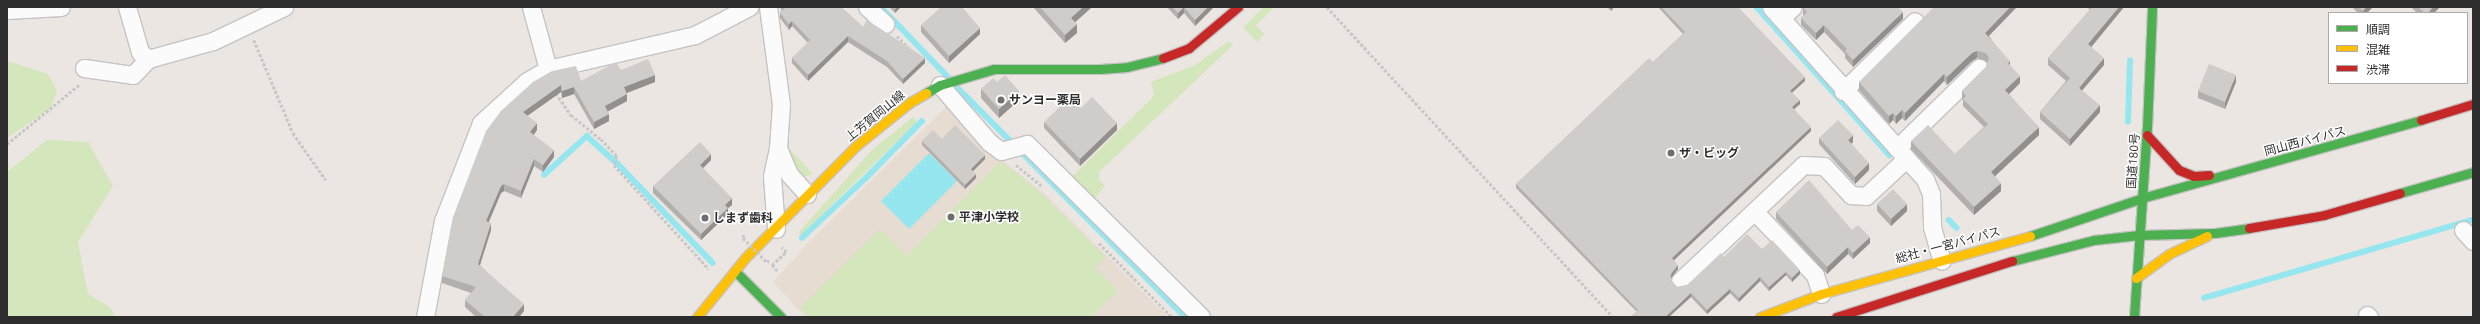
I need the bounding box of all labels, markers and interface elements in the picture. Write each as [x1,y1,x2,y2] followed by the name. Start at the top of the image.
[2328,12,2468,84] legend
[2366,23,2390,36] text: 順調
[2366,43,2390,56] text: 混雑
[2366,63,2390,76] text: 渋滞
[842,88,908,144] street label: 上芳賀岡山線
[1009,93,1081,107] place label: サンヨー薬局
[996,95,1006,105] marker: サンヨー薬局
[2263,123,2347,159] street label: 岡山西バイパス
[2124,132,2142,190] street label: 国道180号
[1679,146,1739,160] place label: ザ・ビッグ
[1666,148,1676,158] marker: ザ・ビッグ
[959,210,1019,224] place label: 平津小学校
[713,211,773,225] place label: しまず歯科
[946,212,956,222] marker: 平津小学校
[700,213,710,223] marker: しまず歯科
[1894,224,2002,266] street label: 総社・一宮バイパス

